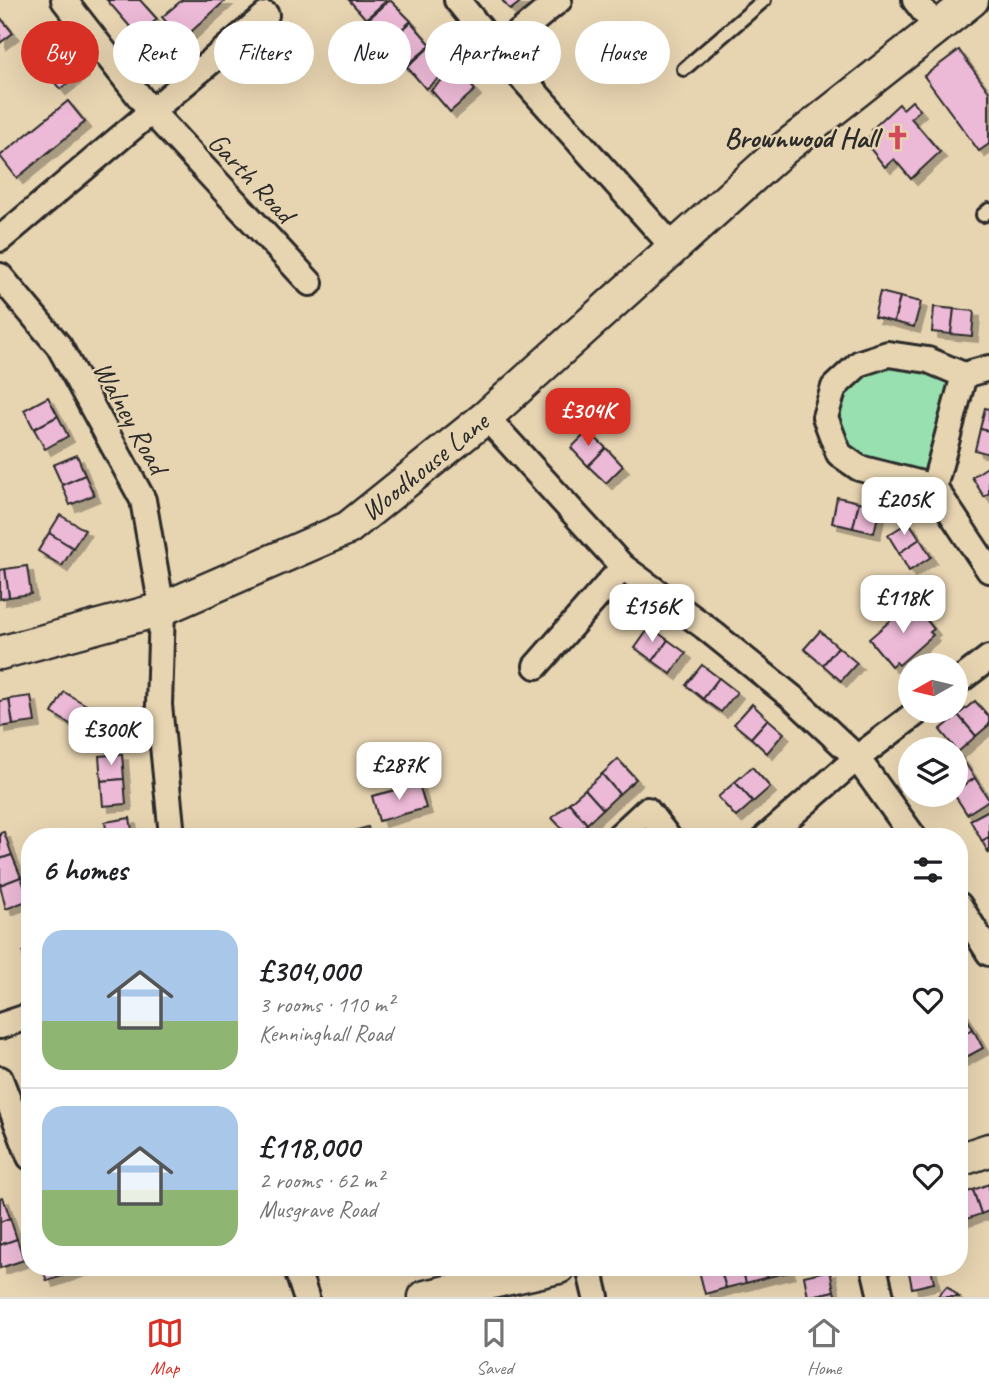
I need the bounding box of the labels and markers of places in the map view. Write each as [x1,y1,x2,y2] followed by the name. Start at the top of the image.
[725,120,884,155] place label: Brownwood Hall
[884,123,912,151] church icon: Brownwood Hall
[539,388,637,448] pin: £304K
[855,477,953,537] pin: £205K
[854,576,952,635] pin: £118K
[603,584,701,644] pin: £156K
[62,708,160,767] pin: £300K
[350,742,448,802] pin: £287K

